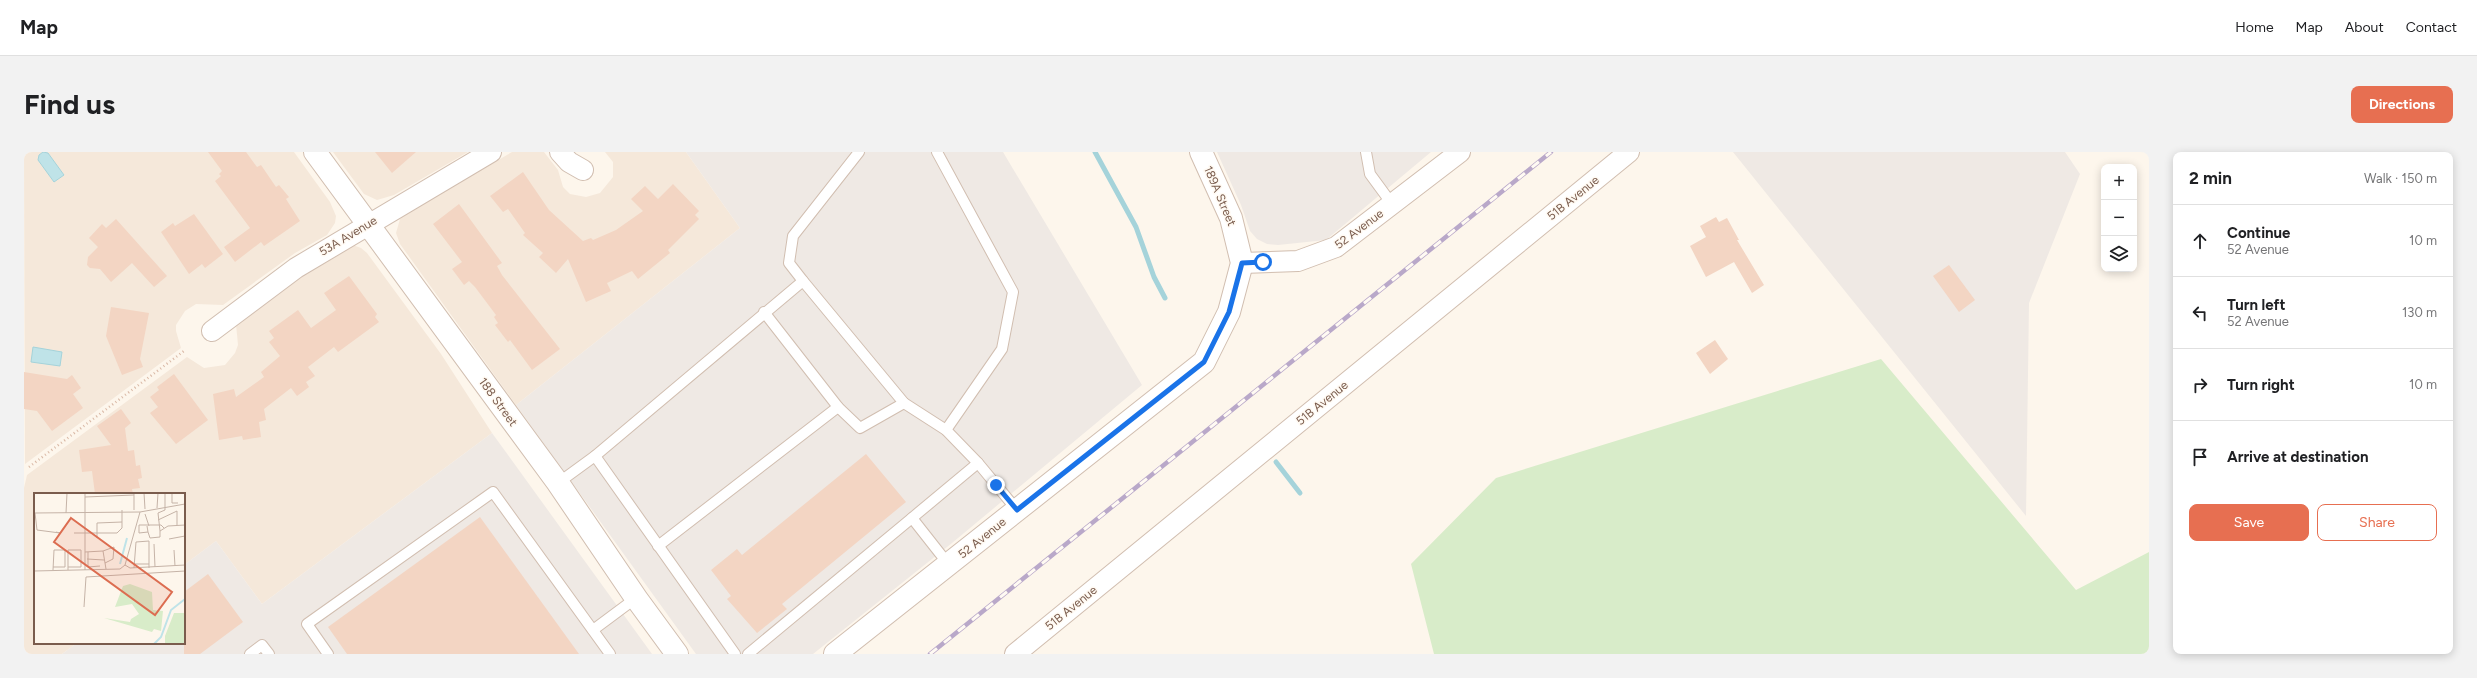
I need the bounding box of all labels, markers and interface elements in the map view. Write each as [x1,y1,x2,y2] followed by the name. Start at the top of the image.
[20,16,58,39] text: Map
[2235,19,2274,36] text: Home
[2296,19,2323,36] text: Map
[2345,19,2384,36] text: About
[2406,19,2457,36] text: Contact
[2351,86,2453,123] button: Directions
[24,87,115,121] text: Find us
[1201,164,1239,229] street label: 189A Street
[2101,164,2137,272] map controls
[2101,164,2137,200] button: +
[2189,168,2232,188] text: 2 min
[2364,171,2437,186] text: Walk · 150 m
[1544,173,1602,223] street label: 51B Avenue
[2101,200,2137,236] button: −
[1332,206,1386,252] street label: 52 Avenue
[316,213,380,259] street label: 53A Avenue
[2227,224,2290,242] text: Continue
[2189,230,2211,252] icon: ahead
[2409,233,2437,248] text: 10 m
[2101,236,2137,272] button: layers
[2227,242,2289,257] text: 52 Avenue
[1254,253,1272,271] route start
[2227,296,2285,314] text: Turn left
[2189,302,2211,324] icon: left
[2402,305,2437,320] text: 130 m
[2227,314,2289,329] text: 52 Avenue
[2189,374,2211,396] icon: right
[476,375,520,429] street label: 188 Street
[2227,376,2295,394] text: Turn right
[2409,377,2437,392] text: 10 m
[1293,378,1351,428] street label: 51B Avenue
[2189,446,2211,468] icon: arrive
[2227,448,2368,466] text: Arrive at destination
[987,476,1005,494] route end
[34,493,185,644] inset map
[2189,504,2309,541] button: Save
[2317,504,2437,541] button: Share
[955,514,1009,561] street label: 52 Avenue
[1042,583,1100,633] street label: 51B Avenue

